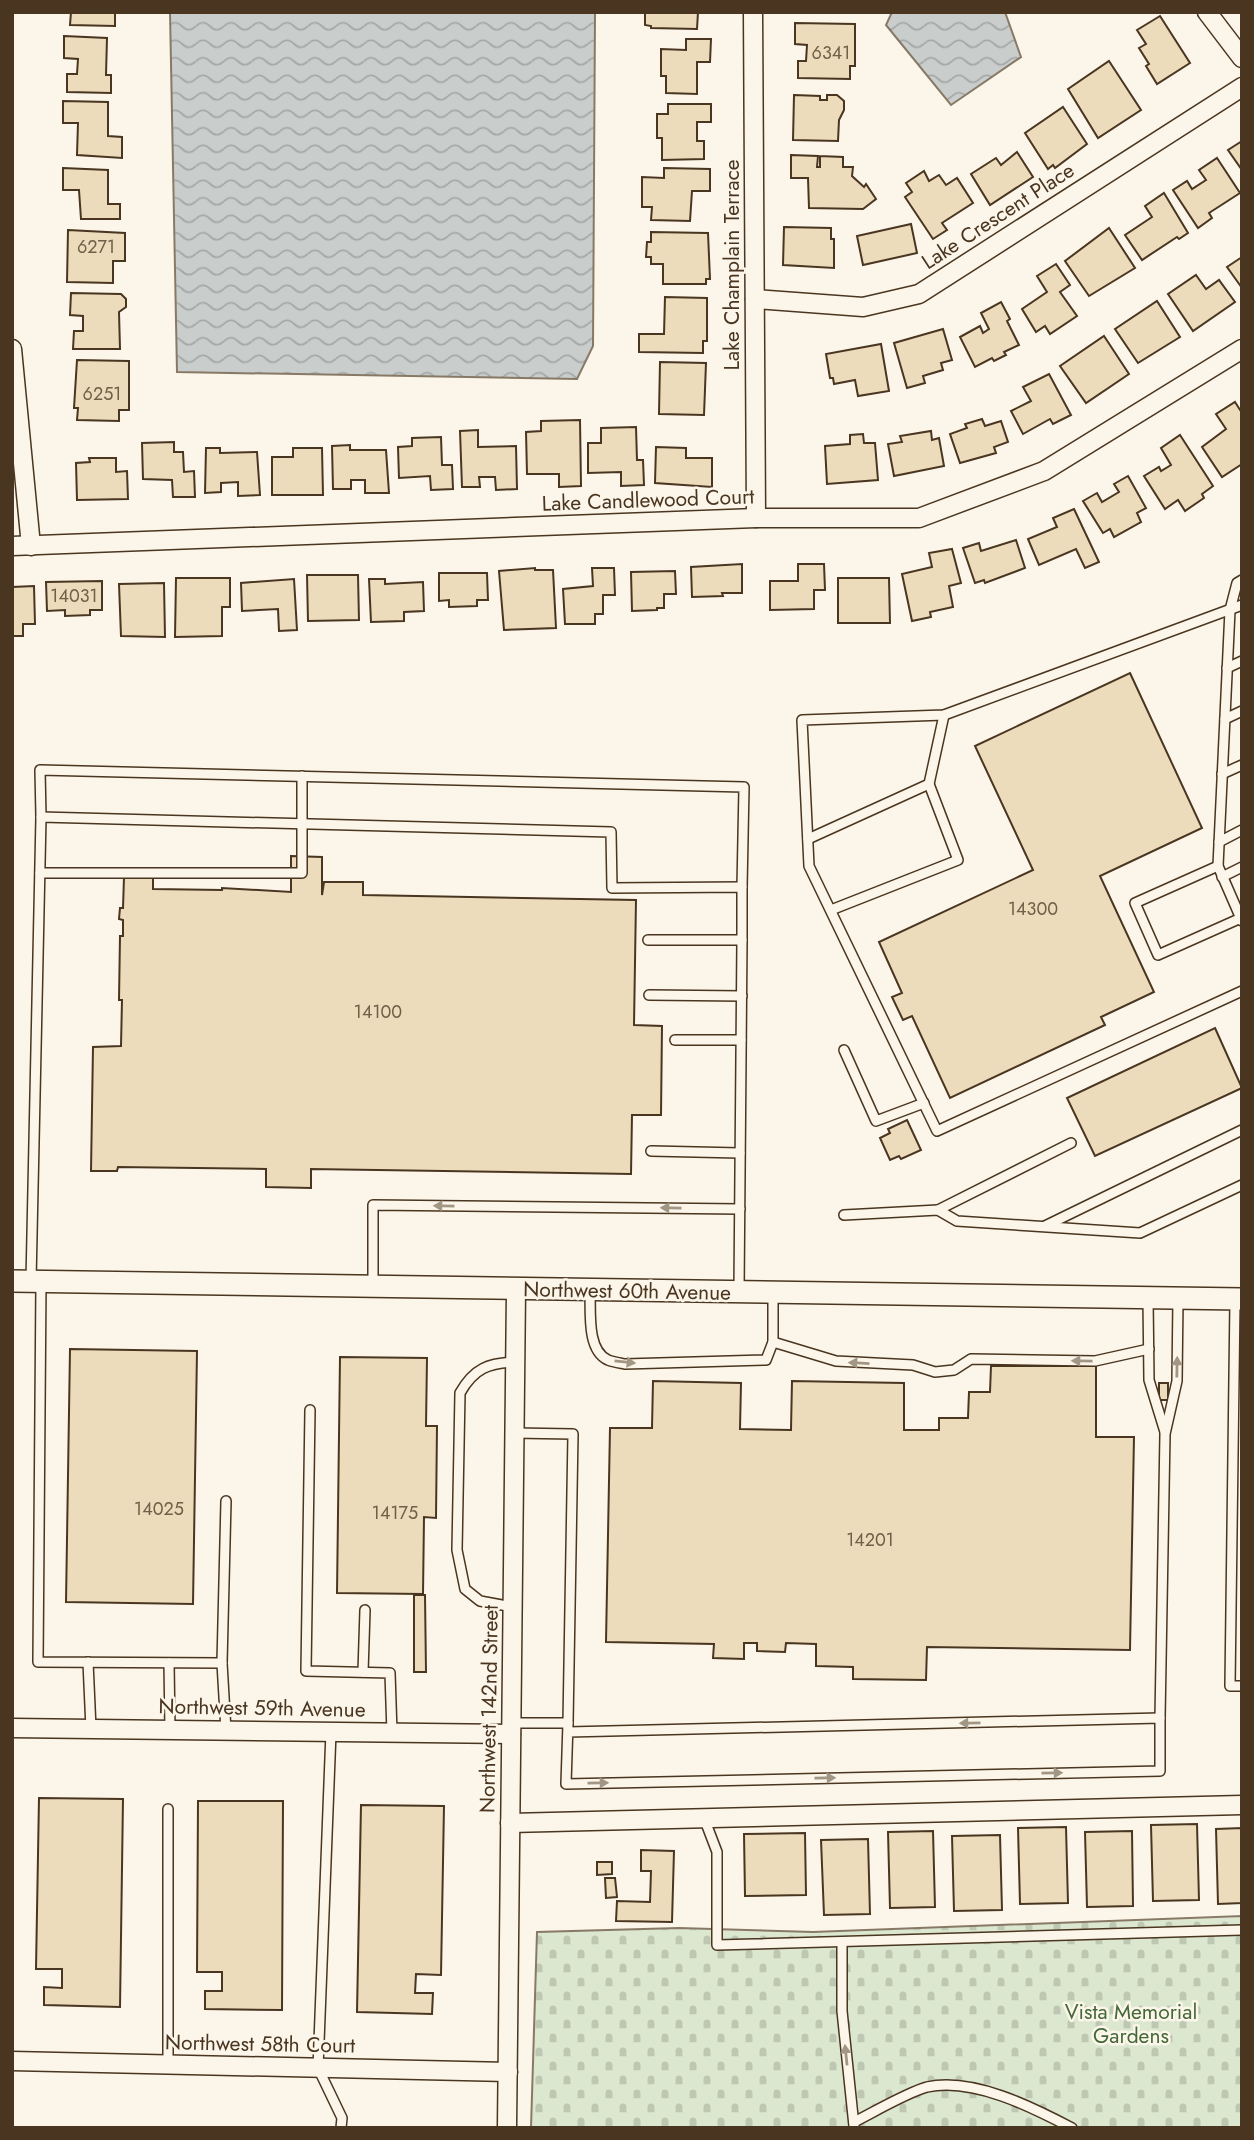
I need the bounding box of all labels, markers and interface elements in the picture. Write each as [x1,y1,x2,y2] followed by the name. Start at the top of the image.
[812,40,850,66] house number: 6341
[916,155,1080,277] street label: Lake Crescent Place
[717,159,747,371] street label: Lake Champlain Terrace
[77,234,115,260] house number: 6271
[83,381,121,407] house number: 6251
[541,481,755,519] street label: Lake Candlewood Court
[50,583,98,609] house number: 14031
[1008,896,1058,922] house number: 14300
[354,999,402,1025] house number: 14100
[433,1200,455,1211] one-way arrow
[660,1203,682,1214] one-way arrow
[523,1274,731,1308] street label: Northwest 60th Avenue
[1071,1355,1093,1367] one-way arrow
[1171,1356,1183,1378] one-way arrow
[614,1357,636,1368] one-way arrow
[848,1357,870,1368] one-way arrow
[134,1496,184,1522] house number: 14025
[372,1500,418,1526] house number: 14175
[846,1527,894,1553] house number: 14201
[472,1604,506,1814] street label: Northwest 142nd Street
[158,1691,366,1725] street label: Northwest 59th Avenue
[959,1717,981,1728] one-way arrow
[1042,1768,1064,1779] one-way arrow
[814,1773,836,1784] one-way arrow
[587,1778,609,1789] one-way arrow
[1065,1997,1197,2051] park label: Vista Memorial Gardens
[165,2027,355,2061] street label: Northwest 58th Court
[841,2043,852,2065] one-way arrow

